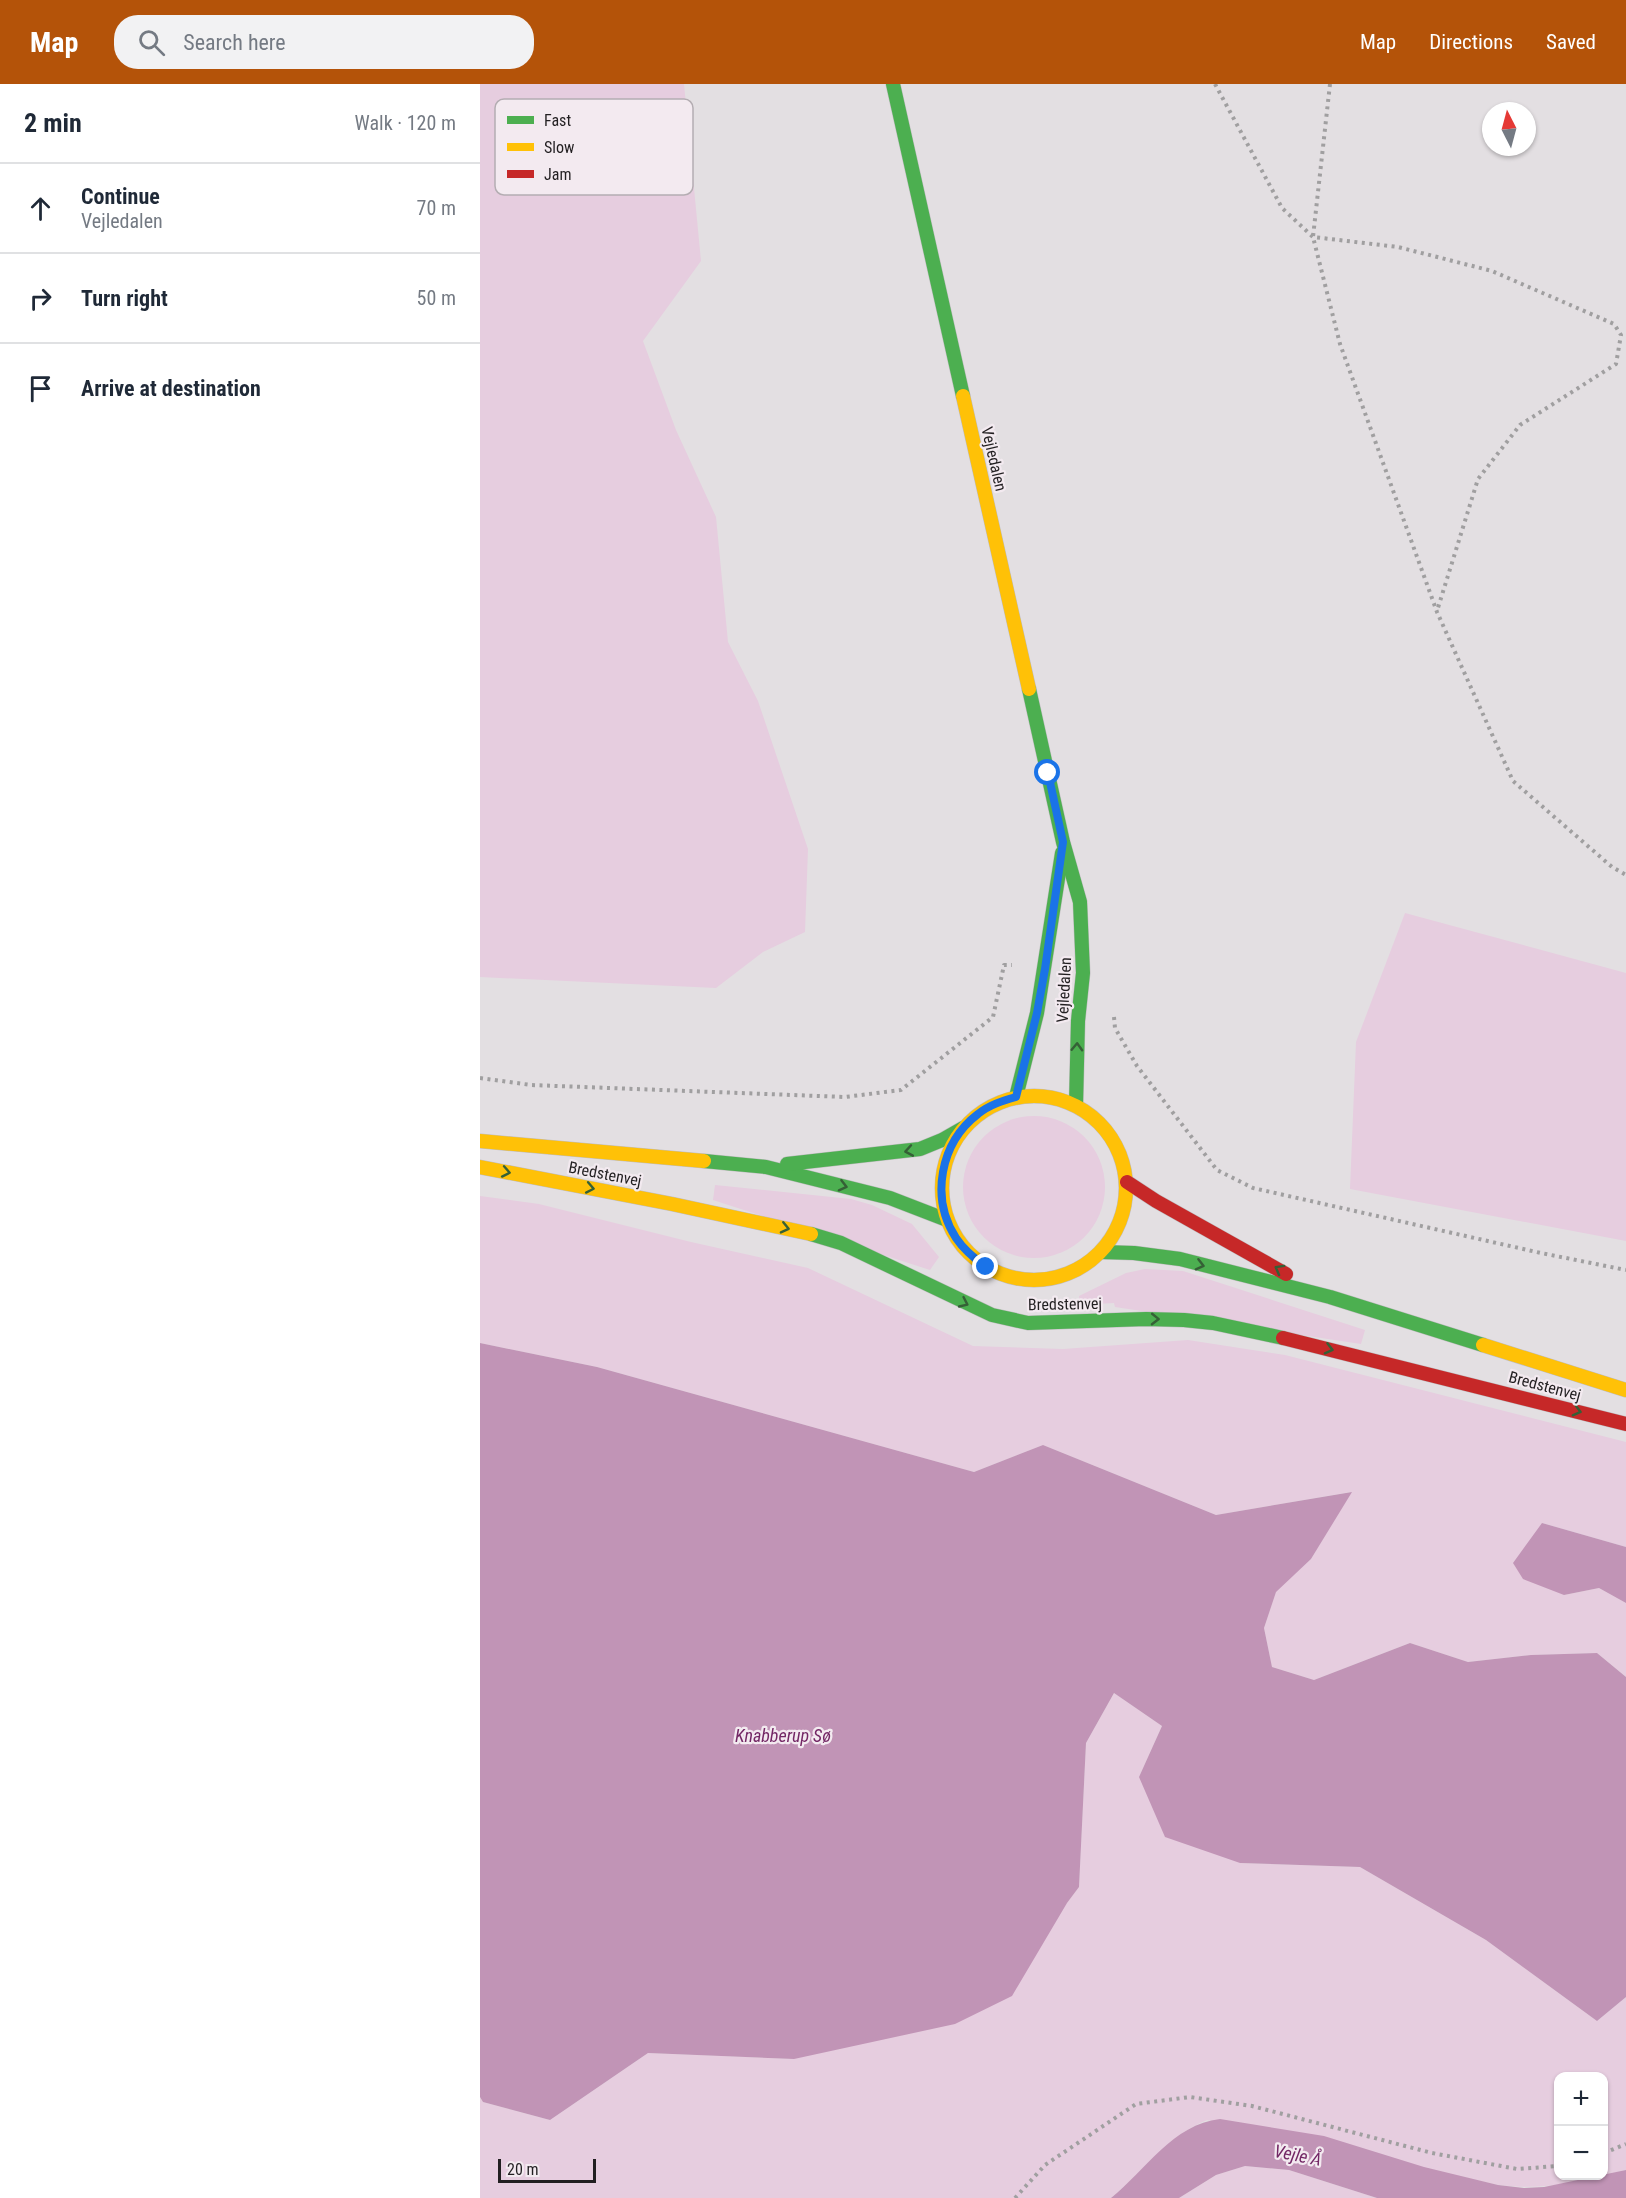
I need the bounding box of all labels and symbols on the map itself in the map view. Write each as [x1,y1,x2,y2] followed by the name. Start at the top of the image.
[495,99,693,195] legend
[1482,102,1536,156] north arrow
[544,111,571,130] text: Fast
[544,138,574,157] text: Slow
[544,165,571,184] text: Jam
[977,425,1011,493] street label: Vejledalen
[1034,759,1060,785] route start
[1053,957,1075,1023] street label: Vejledalen
[1071,1042,1084,1051] one-way arrow
[904,1144,914,1156] one-way arrow
[567,1158,643,1190] street label: Bredstenvej
[501,1165,511,1178] one-way arrow
[837,1179,847,1191] one-way arrow
[584,1181,594,1194] one-way arrow
[780,1221,790,1234] one-way arrow
[972,1253,998,1279] route end
[1195,1257,1205,1270] one-way arrow
[1274,1265,1285,1276] one-way arrow
[1028,1294,1102,1314] street label: Bredstenvej
[958,1296,969,1308] one-way arrow
[1151,1313,1160,1325] one-way arrow
[1323,1341,1333,1354] one-way arrow
[1507,1367,1583,1405] street label: Bredstenvej
[1572,1404,1582,1417] one-way arrow
[735,1725,831,1746] water label: Knabberup Sø
[1273,2139,1324,2170] water label: Vejle Å
[498,2156,596,2184] scale bar

